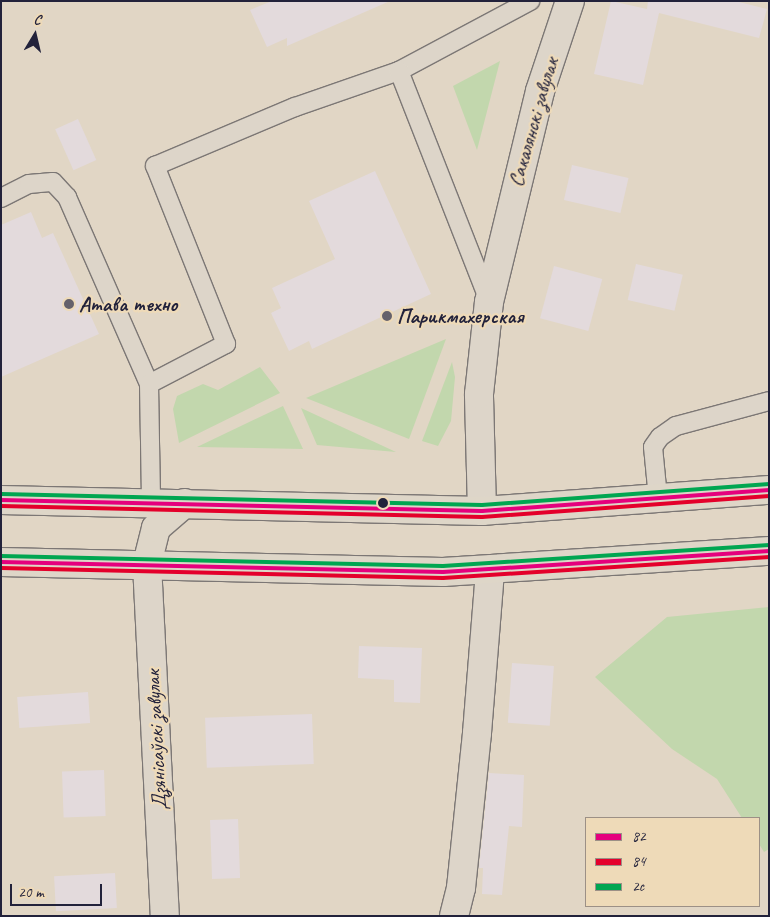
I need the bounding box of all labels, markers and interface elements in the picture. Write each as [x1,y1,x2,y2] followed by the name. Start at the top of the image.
[10,10,60,60] north arrow
[33,11,42,29] text: С
[503,55,563,189] street label: Сакалянскі завулак
[79,291,176,317] place label: Атава техно
[63,298,75,310] marker: Атава техно
[397,303,524,329] place label: Парикмахерская
[381,310,393,322] marker: Парикмахерская
[378,498,388,508] unlabelled marker
[140,669,172,811] street label: Дзянісаўскі завулак
[585,817,760,907] legend
[632,827,646,846] text: 82
[632,852,646,871] text: 84
[12,874,105,906] scale bar
[632,877,644,896] text: 2с
[18,883,44,902] text: 20 m

